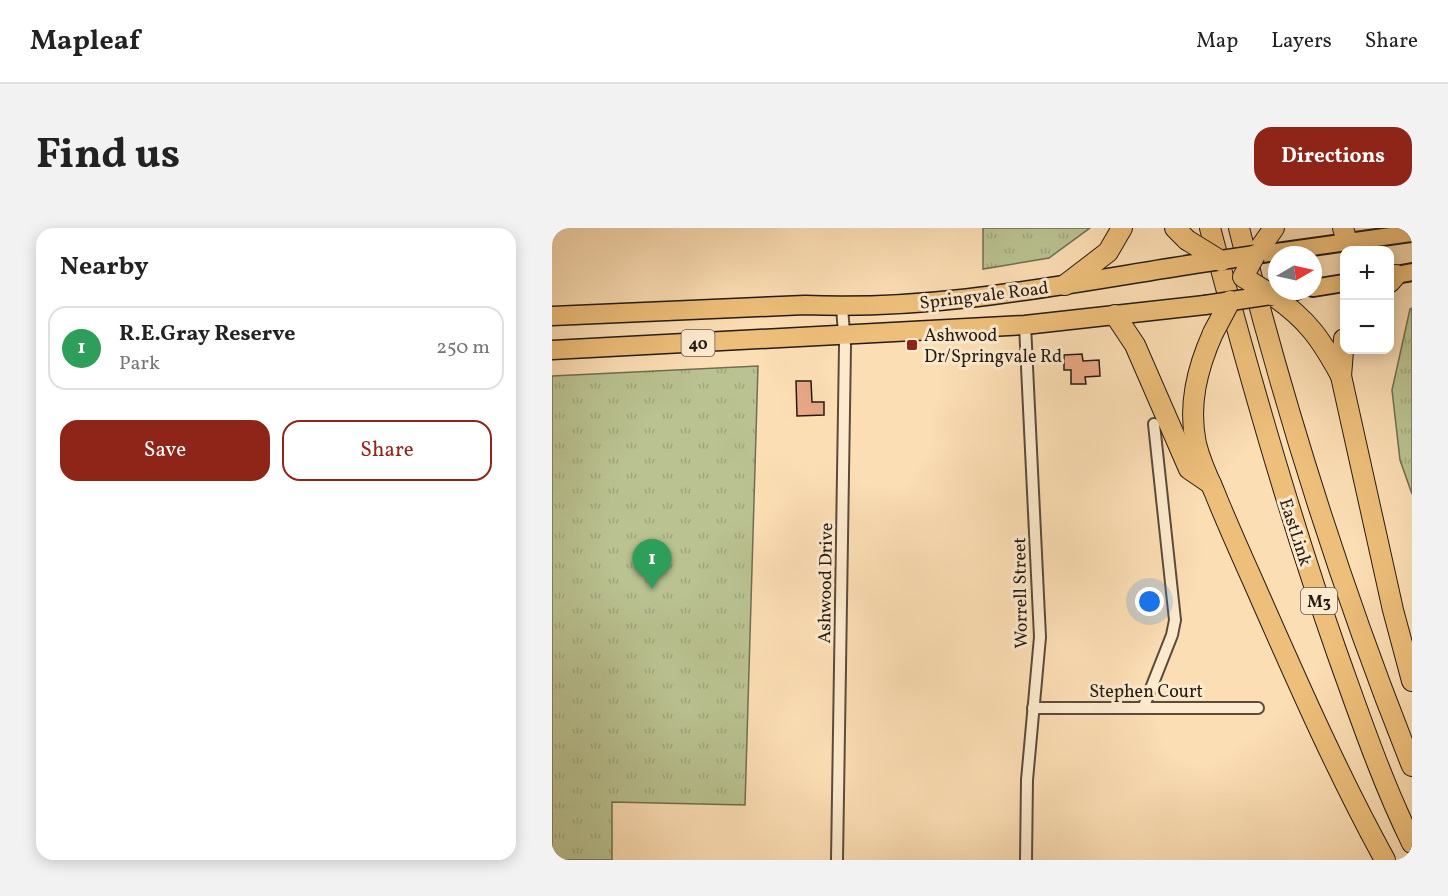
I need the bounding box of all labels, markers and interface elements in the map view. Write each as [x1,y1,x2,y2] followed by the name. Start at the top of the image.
[30,22,140,61] text: Mapleaf
[1196,27,1238,56] text: Map
[1271,27,1332,56] text: Layers
[1365,27,1418,56] text: Share
[36,127,180,186] text: Find us
[1254,127,1412,186] button: Directions
[1268,246,1322,300] north arrow
[1340,246,1394,354] map controls
[1340,246,1394,300] button: +
[60,249,149,285] text: Nearby
[918,276,1050,317] street label: Springvale Road
[1340,300,1394,354] button: −
[119,319,295,350] text: R.E.Gray Reserve
[924,324,1062,370] place label: Ashwood Dr/Springvale Rd
[682,330,714,356] road number: 40
[77,334,86,362] text: 1
[436,334,490,362] text: 250 m
[905,338,919,352] marker: Ashwood Dr/Springvale Rd
[119,350,160,378] text: Park
[60,420,270,481] button: Save
[282,420,492,481] button: Share
[1272,495,1317,570] street label: EastLink
[813,522,840,644] street label: Ashwood Drive
[1008,537,1035,649] street label: Worrell Street
[632,540,672,589] pin: 1
[1135,587,1164,616] your location
[1301,588,1337,614] road number: M3
[1089,680,1203,705] street label: Stephen Court

